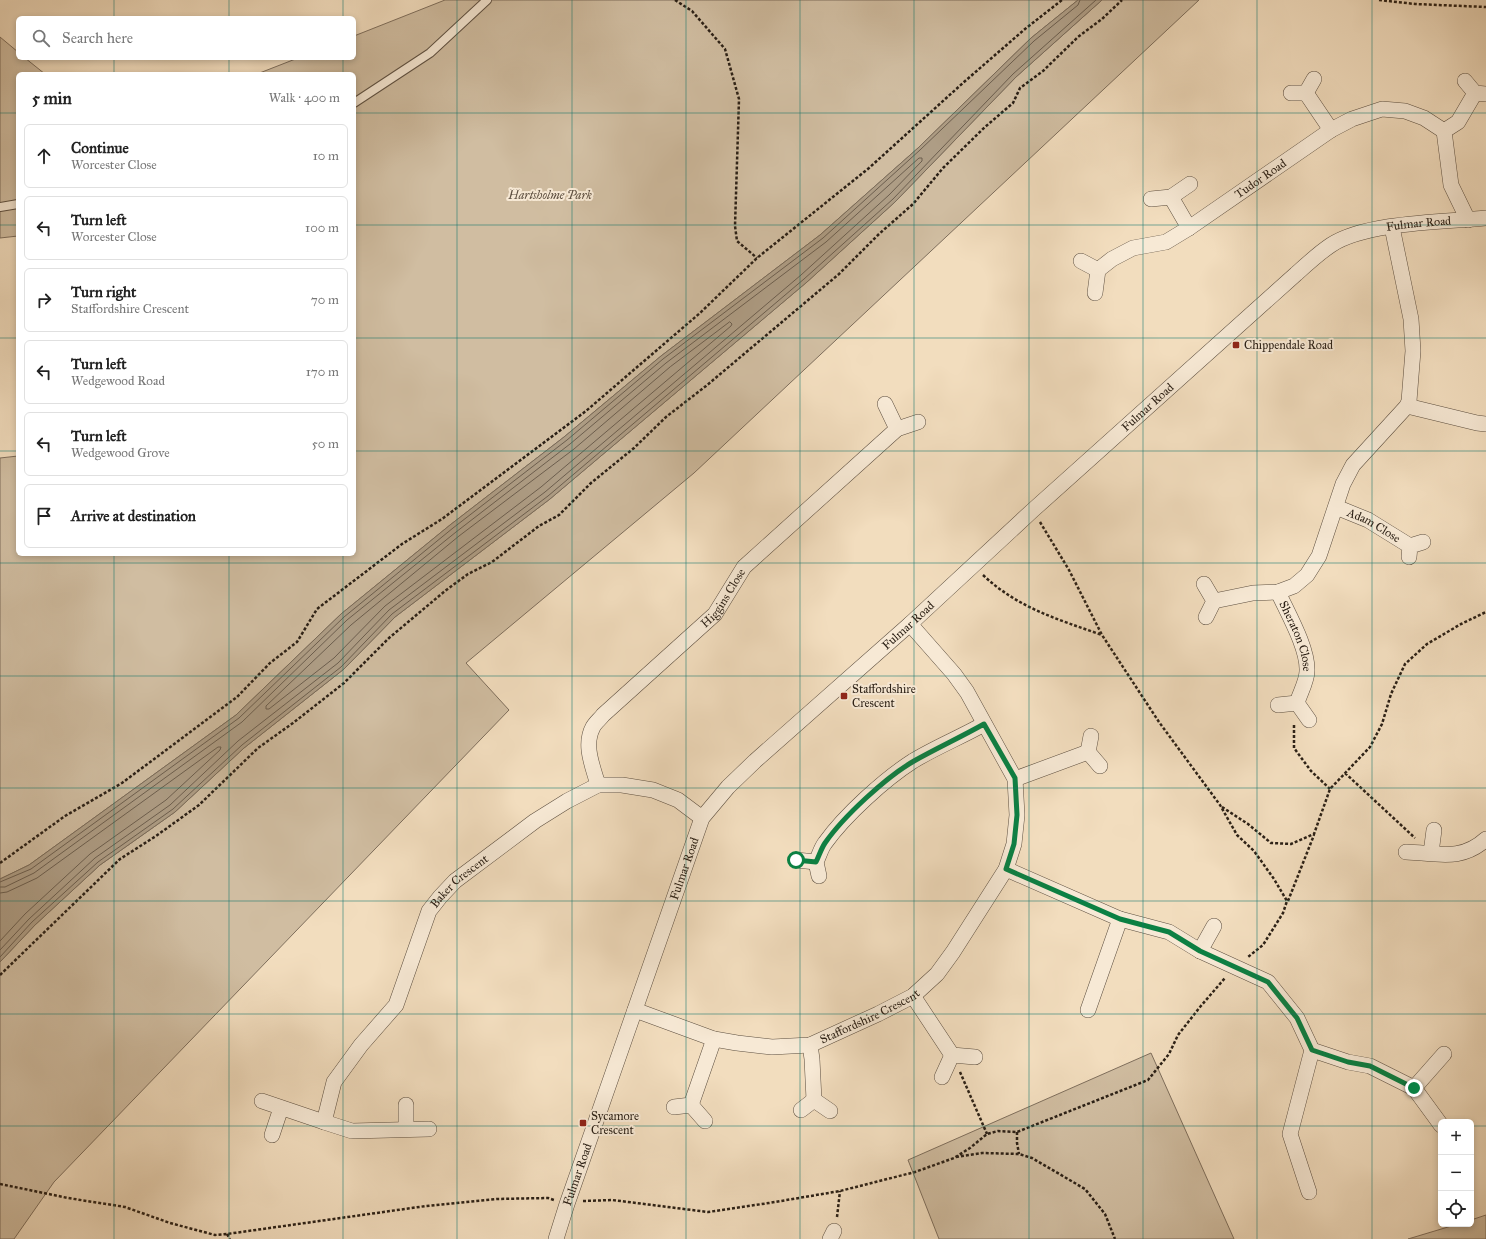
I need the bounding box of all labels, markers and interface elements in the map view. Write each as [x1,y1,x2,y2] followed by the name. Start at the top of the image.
[16,16,356,60] search box
[30,27,52,49] icon: search
[62,29,133,47] text: Search here
[32,88,72,109] text: 5 min
[269,90,340,106] text: Walk · 400 m
[71,139,129,157] text: Continue
[33,145,55,167] icon: ahead
[313,148,339,164] text: 10 m
[1232,156,1289,201] street label: Tudor Road
[71,157,157,173] text: Worcester Close
[507,188,592,202] park label: Hartsholme Park
[71,211,127,229] text: Turn left
[1385,214,1452,234] street label: Fulmar Road
[33,217,55,239] icon: left
[305,220,339,236] text: 100 m
[71,229,157,245] text: Worcester Close
[71,283,136,301] text: Turn right
[33,289,55,311] icon: right
[311,292,339,308] text: 70 m
[71,301,189,317] text: Staffordshire Crescent
[1244,338,1333,352] place label: Chippendale Road
[1231,340,1241,350] marker: Chippendale Road
[71,355,127,373] text: Turn left
[33,361,55,383] icon: left
[306,364,339,380] text: 170 m
[71,373,165,389] text: Wedgewood Road
[1119,380,1176,434] street label: Fulmar Road
[71,427,127,445] text: Turn left
[33,433,55,455] icon: left
[312,436,339,452] text: 50 m
[71,445,170,461] text: Wedgewood Grove
[33,505,55,527] icon: arrive
[1344,505,1403,545] street label: Adam Close
[71,507,196,525] text: Arrive at destination
[698,566,748,630] street label: Higgins Close
[879,598,937,652] street label: Fulmar Road
[1276,599,1314,672] street label: Sheraton Close
[852,682,916,710] place label: Staffordshire Crescent
[839,691,849,701] marker: Staffordshire Crescent
[667,836,702,902] street label: Fulmar Road
[427,851,492,911] street label: Baker Crescent
[787,851,805,869] route start
[818,986,923,1047] street label: Staffordshire Crescent
[1405,1079,1423,1097] route end
[591,1109,639,1137] place label: Sycamore Crescent
[578,1118,588,1128] marker: Sycamore Crescent
[1438,1119,1474,1227] map controls
[1438,1119,1474,1155] button: +
[560,1141,595,1208] street label: Fulmar Road
[1438,1155,1474,1191] button: −
[1438,1191,1474,1227] button: locate

